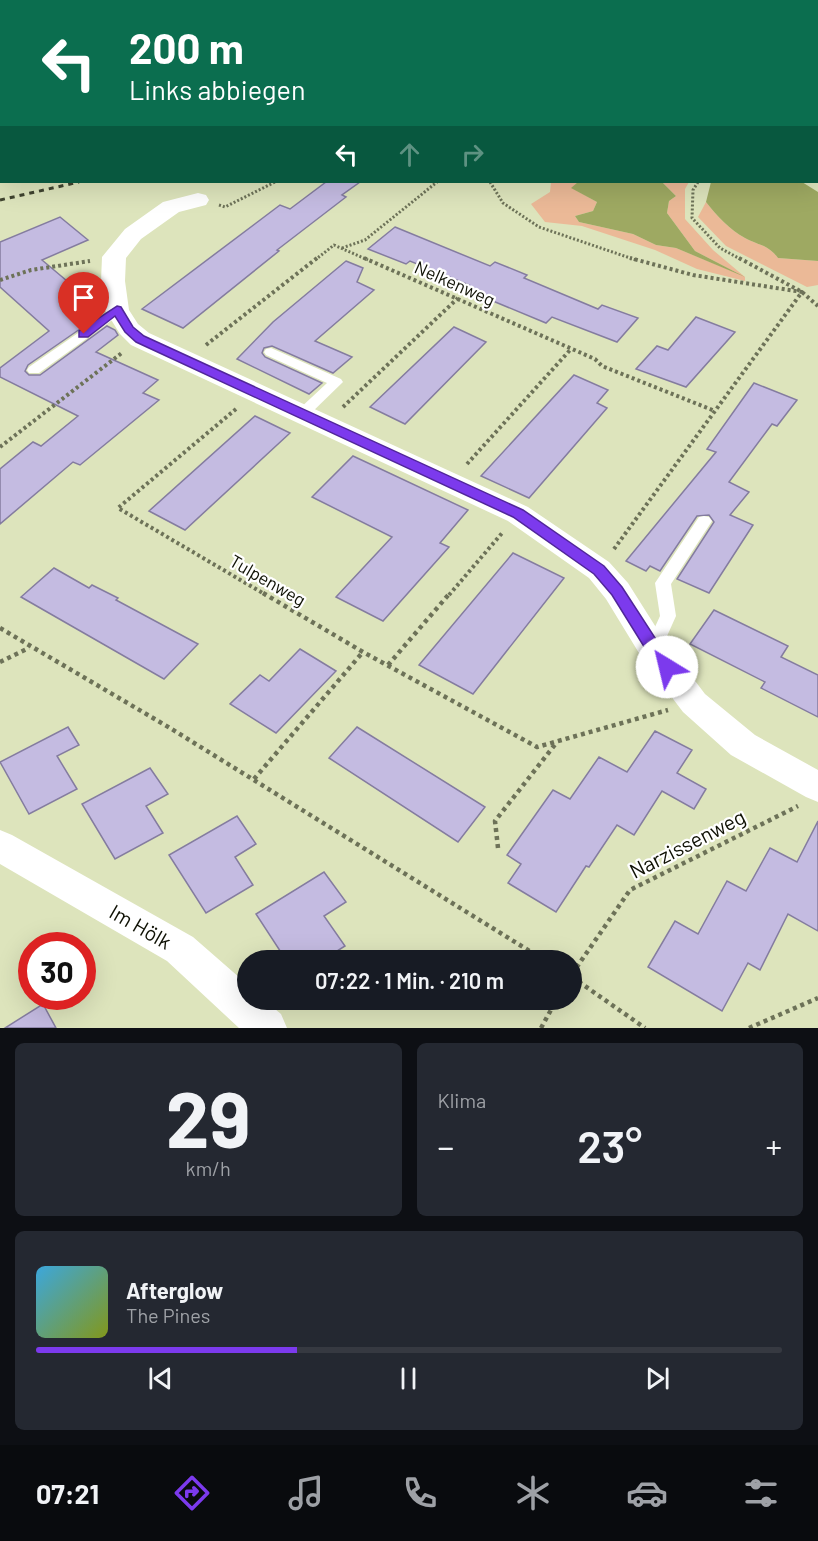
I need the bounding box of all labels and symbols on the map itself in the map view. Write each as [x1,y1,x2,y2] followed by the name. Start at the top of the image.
[411,256,499,310] street label: Nelkenweg
[58,272,109,334] pin
[226,549,310,611] street label: Tulpenweg
[635,635,699,699] position arrow
[625,803,749,883] street label: Narzissenweg
[106,898,176,954] street label: Im Hölk
[18,932,96,1010] speed limit sign: 30

